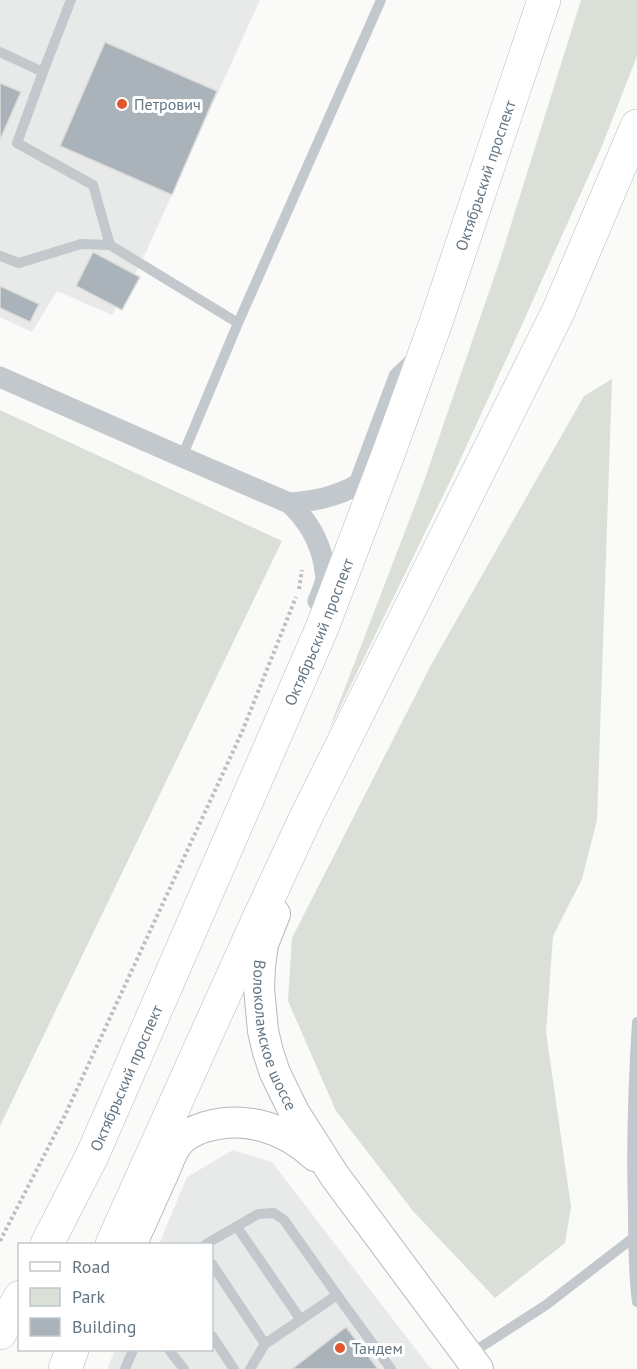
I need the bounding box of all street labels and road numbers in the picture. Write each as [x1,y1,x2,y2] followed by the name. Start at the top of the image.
[451,97,520,253] street label: Октябрьский проспект
[279,555,358,709] street label: Октябрьский проспект
[249,959,301,1113] street label: Волоколамское шоссе
[85,1001,167,1154] street label: Октябрьский проспект

